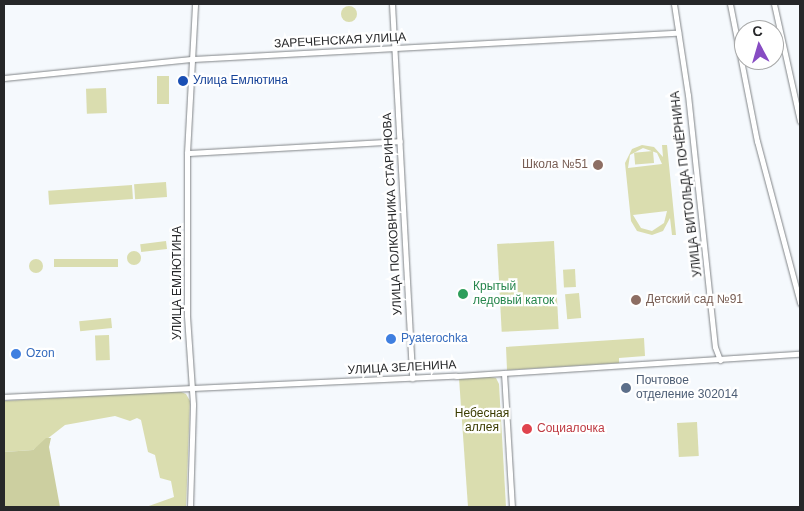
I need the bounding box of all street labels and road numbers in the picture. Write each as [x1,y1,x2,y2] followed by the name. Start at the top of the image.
[274,30,406,52] street label: ЗАРЕЧЕНСКАЯ УЛИЦА
[668,90,706,278] street label: УЛИЦА ВИТОЛЬДА ПОЧЁРНИНА
[381,112,405,316] street label: УЛИЦА ПОЛКОВНИКА СТАРИНОВА
[171,226,185,340] street label: УЛИЦА ЕМЛЮТИНА
[347,358,457,378] street label: УЛИЦА ЗЕЛЕНИНА

